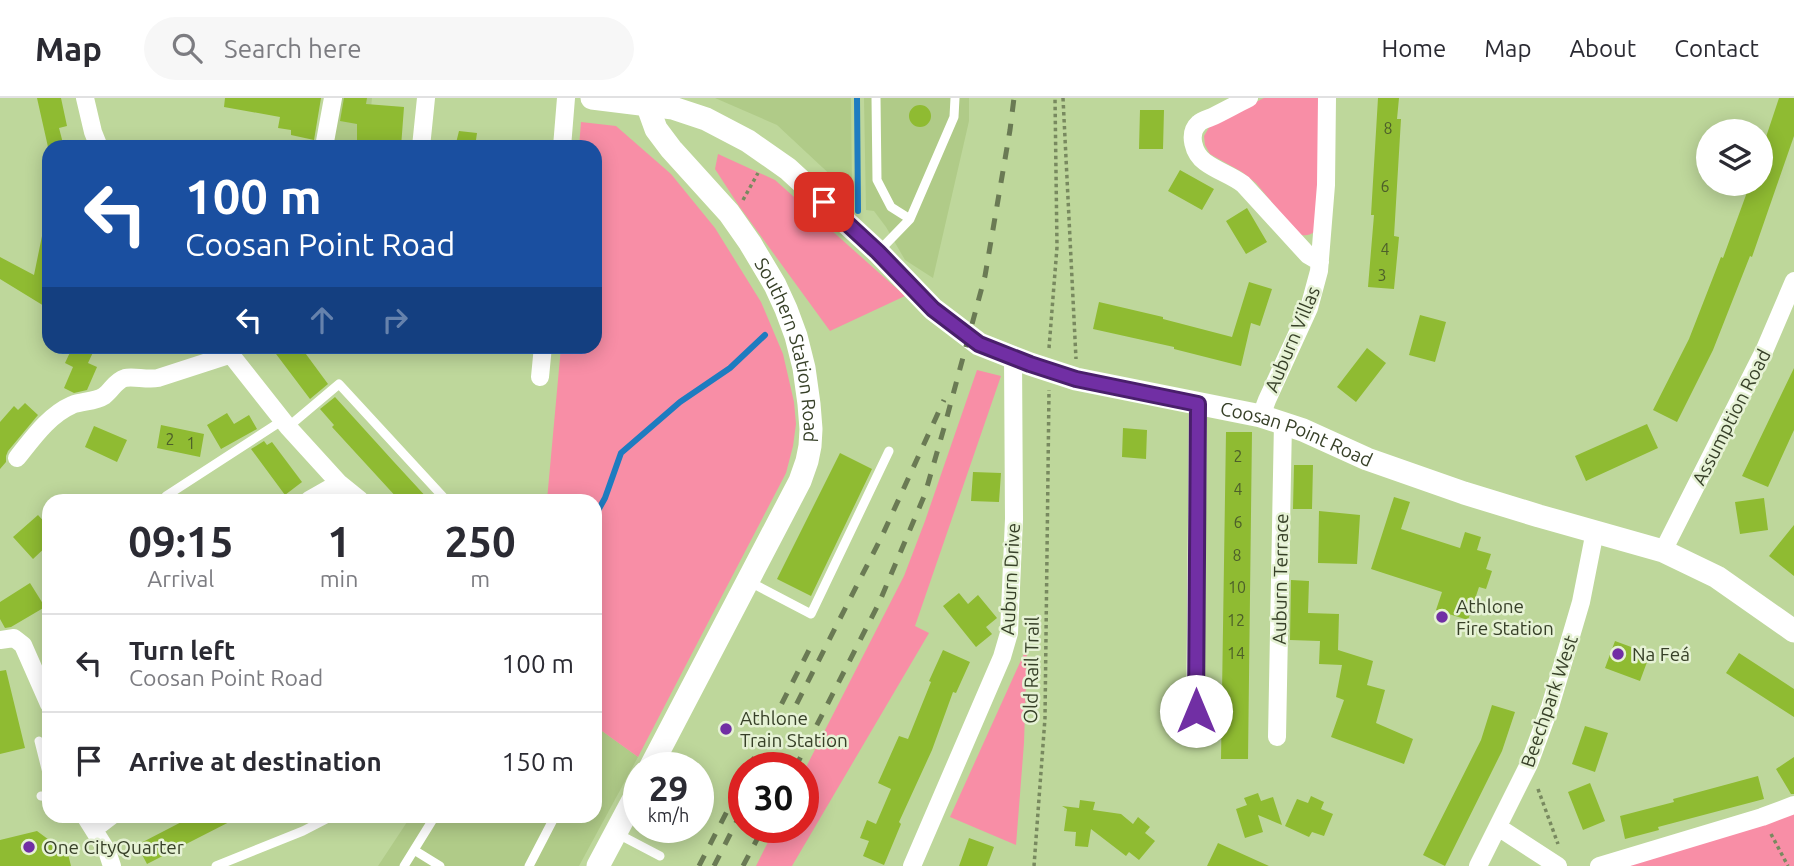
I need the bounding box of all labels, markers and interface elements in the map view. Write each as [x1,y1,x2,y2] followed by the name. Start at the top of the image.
[144,17,634,80] search box
[168,29,206,67] icon: search
[35,30,102,67] text: Map
[224,34,362,63] text: Search here
[1381,35,1446,62] text: Home
[1484,35,1531,62] text: Map
[1569,35,1636,62] text: About
[1674,35,1759,62] text: Contact
[1383,119,1393,137] house number: 8
[1696,119,1773,196] map controls
[1696,119,1773,196] button: layers
[70,168,161,259] icon: left
[185,168,322,223] text: 100 m
[794,172,854,232] pin
[1380,177,1390,195] house number: 6
[805,183,843,221] icon: arrive
[185,226,455,262] text: Coosan Point Road
[1380,240,1390,258] house number: 4
[750,254,822,443] street label: Southern Station Road
[1377,266,1387,284] house number: 3
[1260,283,1324,395] street label: Auburn Villas
[230,301,268,339] icon: left
[303,301,341,339] icon: ahead
[376,301,414,339] icon: right
[1687,345,1775,489] street label: Assumption Road
[1218,397,1376,471] street label: Coosan Point Road
[165,430,175,448] house number: 2
[186,434,196,452] house number: 1
[1233,447,1243,465] house number: 2
[1233,480,1243,498] house number: 4
[1233,513,1243,531] house number: 6
[1268,513,1292,645] street label: Auburn Terrace
[128,518,233,565] text: 09:15
[327,518,351,565] text: 1
[445,518,516,565] text: 250
[996,522,1024,636] street label: Auburn Drive
[1232,546,1242,564] house number: 8
[147,566,214,591] text: Arrival
[320,566,358,591] text: min
[470,566,490,591] text: m
[1228,578,1246,596] house number: 10
[1456,595,1554,639] place label: Athlone Fire Station
[1434,609,1450,625] marker: Athlone Fire Station
[1227,611,1245,629] house number: 12
[1019,616,1043,724] street label: Old Rail Trail
[1516,632,1582,770] street label: Beechpark West
[129,636,235,665] text: Turn left
[1632,643,1690,665] place label: Na Feá
[70,644,108,682] icon: left
[1227,644,1245,662] house number: 14
[1610,646,1626,662] marker: Na Feá
[502,649,574,678] text: 100 m
[129,665,323,690] text: Coosan Point Road
[1159,674,1233,748] position arrow
[740,707,848,751] place label: Athlone Train Station
[718,721,734,737] marker: Athlone Train Station
[70,742,108,780] icon: arrive
[129,747,382,776] text: Arrive at destination
[502,747,574,776] text: 150 m
[728,752,819,843] speed limit sign: 30
[649,768,688,808] text: 29
[648,805,689,825] text: km/h
[43,836,184,858] place label: One CityQuarter
[21,839,37,855] marker: One CityQuarter

